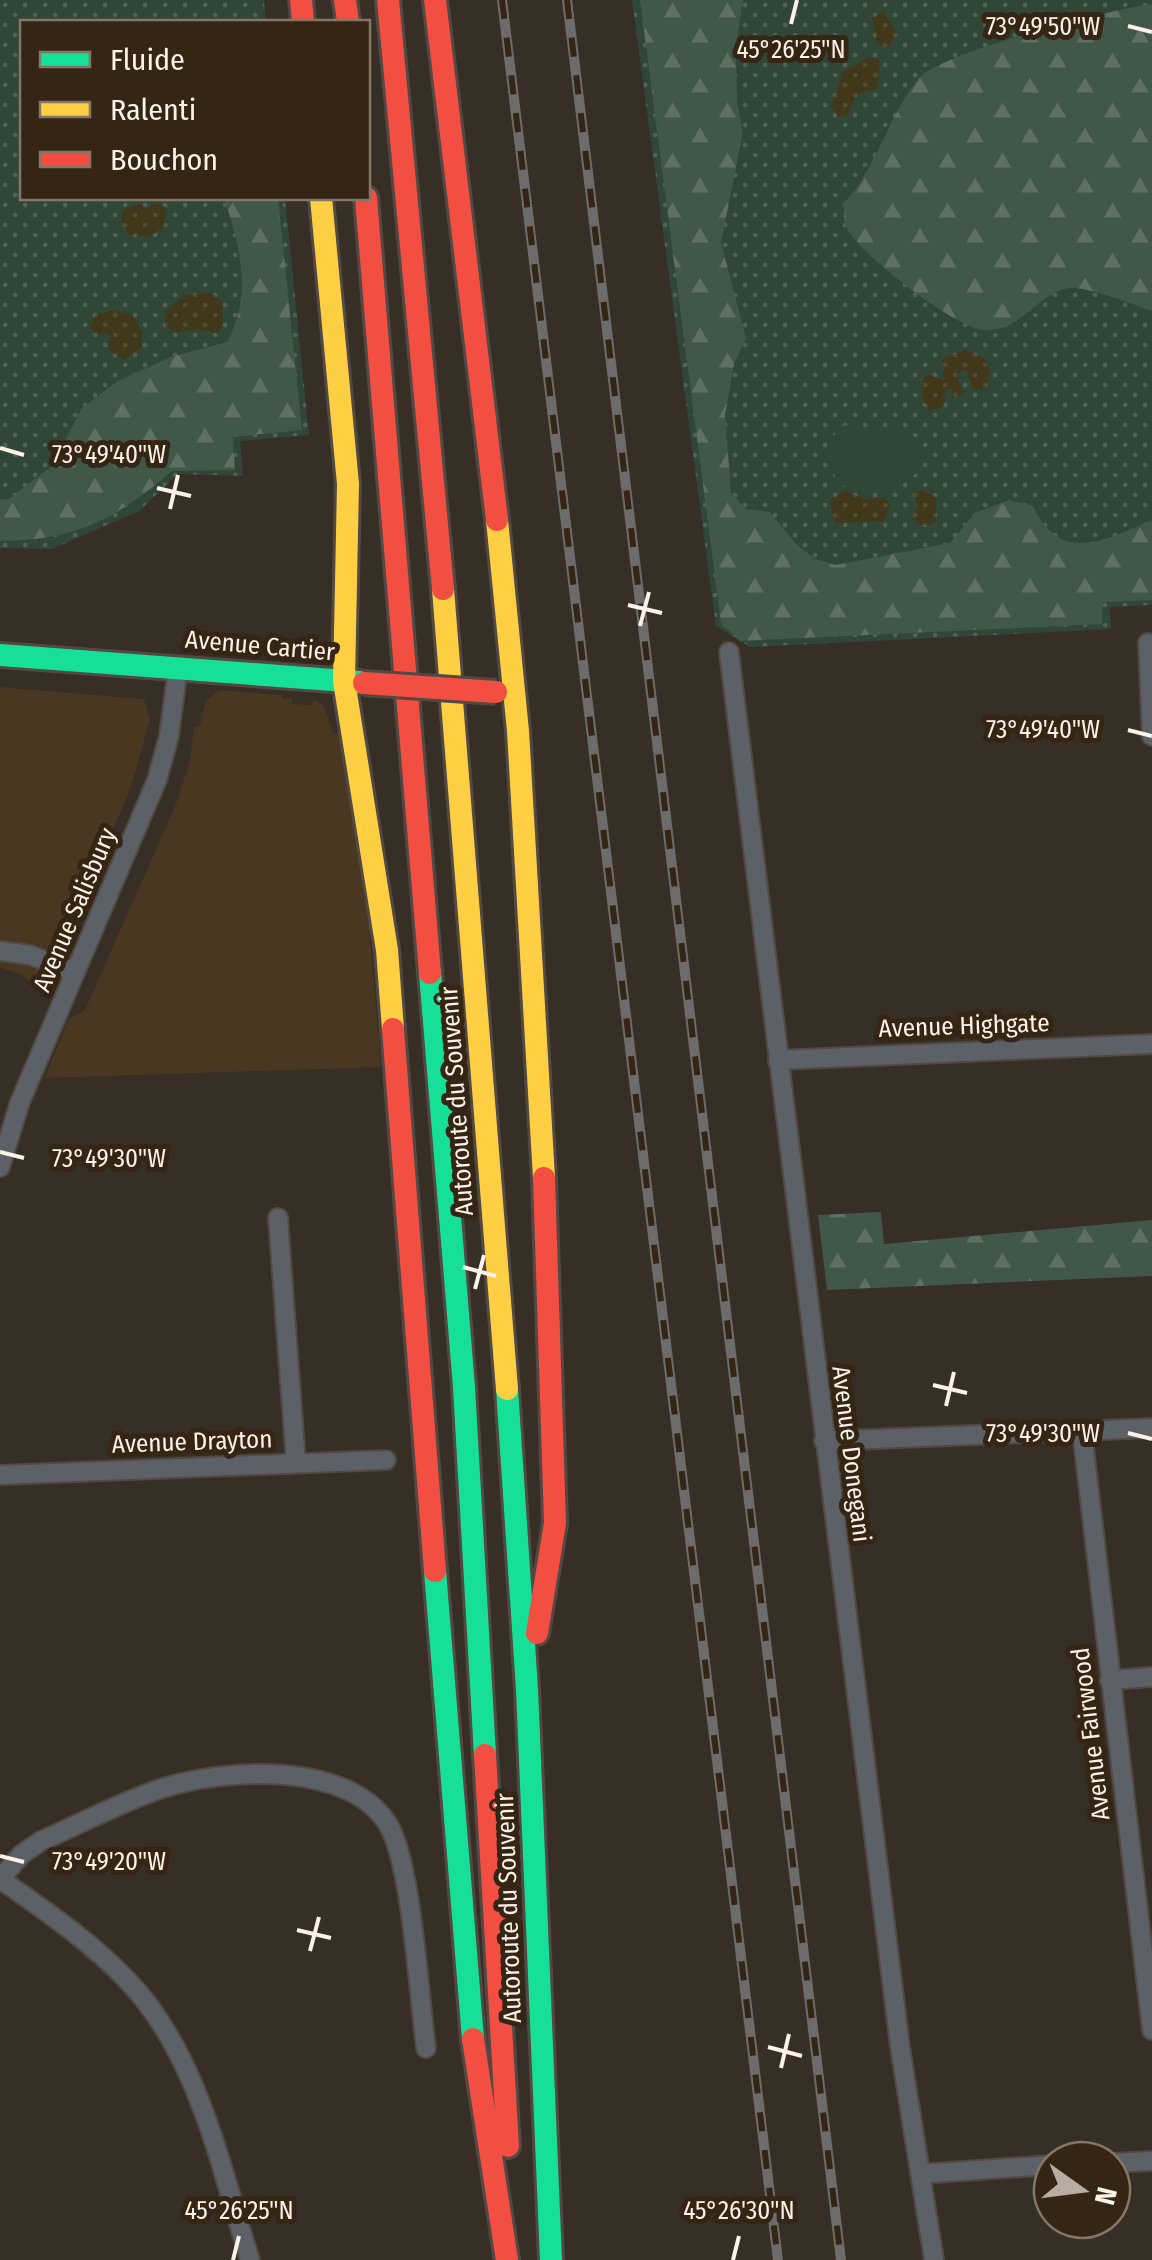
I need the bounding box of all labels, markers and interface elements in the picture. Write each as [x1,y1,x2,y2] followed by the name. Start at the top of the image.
[986,12,1100,42] text: 73°49'50"W
[20,20,370,200] legend
[736,35,846,65] text: 45°26'25"N
[110,42,185,78] text: Fluide
[110,92,196,128] text: Ralenti
[110,142,218,178] text: Bouchon
[52,440,166,470] text: 73°49'40"W
[184,625,336,668] street label: Avenue Cartier
[986,715,1100,745] text: 73°49'40"W
[27,823,123,997] street label: Avenue Salisbury
[434,985,480,1217] street label: Autoroute du Souvenir
[878,1008,1050,1044] street label: Avenue Highgate
[52,1144,166,1174] text: 73°49'30"W
[825,1364,877,1544] street label: Avenue Donegani
[986,1419,1100,1449] text: 73°49'30"W
[111,1424,273,1460] street label: Avenue Drayton
[1066,1646,1116,1822] street label: Avenue Fairwood
[490,1792,528,2023] street label: Autoroute du Souvenir
[52,1847,166,1877] text: 73°49'20"W
[1032,2140,1132,2240] north arrow
[1088,2184,1124,2208] text: N
[184,2196,294,2226] text: 45°26'25"N
[683,2196,795,2226] text: 45°26'30"N

